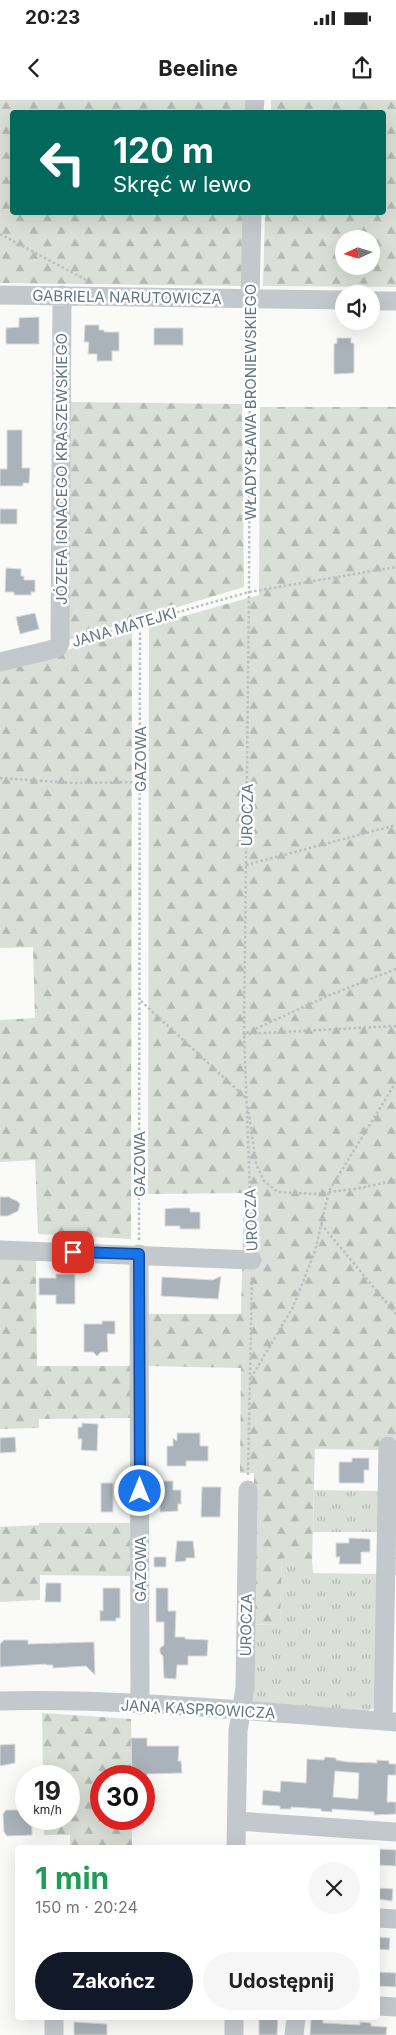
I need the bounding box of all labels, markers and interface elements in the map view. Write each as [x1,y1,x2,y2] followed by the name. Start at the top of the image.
[25,6,80,29] text: 20:23
[20,54,48,82] icon: back
[348,54,376,82] icon: share
[158,55,238,81] text: Beeline
[113,129,214,171] text: 120 m
[30,130,95,195] icon: left
[113,171,251,197] text: Skręć w lewo
[335,230,380,275] north arrow
[335,230,380,330] map controls
[241,284,260,520] street label: WŁADYSŁAWA BRONIEWSKIEGO
[335,285,380,330] button: sound
[32,286,222,308] street label: GABRIELA NARUTOWICZA
[52,333,71,605] street label: JÓZEFA IGNACEGO KRASZEWSKIEGO
[69,603,179,651] street label: JANA MATEJKI
[131,726,150,792] street label: GAZOWA
[237,783,257,847] street label: UROCZA
[130,1131,149,1197] street label: GAZOWA
[240,1188,262,1252] street label: UROCZA
[52,1231,94,1273] pin
[59,1238,87,1266] icon: arrive
[113,1464,165,1516] position arrow
[131,1536,150,1602] street label: GAZOWA
[236,1593,256,1657] street label: UROCZA
[120,1695,276,1723] street label: JANA KASPROWICZA
[90,1765,155,1830] speed limit sign: 30
[34,1776,61,1806] text: 19
[33,1802,62,1817] text: km/h
[35,1860,109,1896] text: 1 min
[308,1862,360,1914] button: close
[35,1897,138,1917] text: 150 m · 20:24
[35,1952,193,2010] button: Zakończ
[203,1952,360,2010] button: Udostępnij

